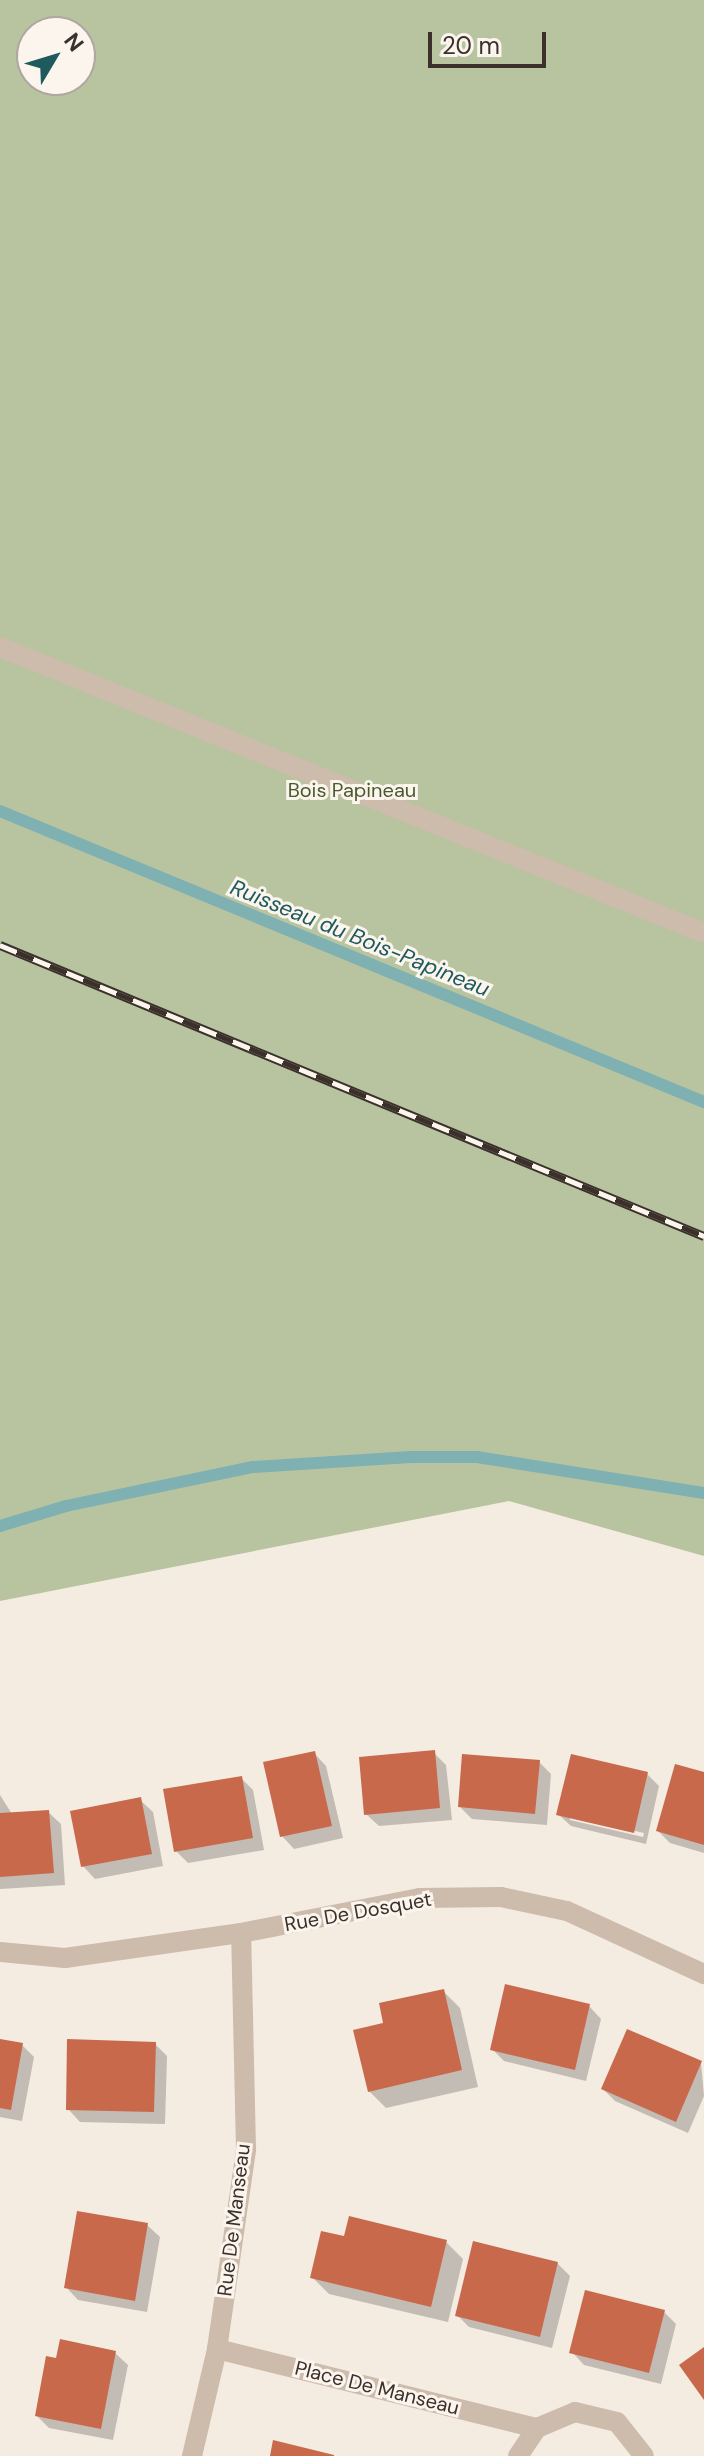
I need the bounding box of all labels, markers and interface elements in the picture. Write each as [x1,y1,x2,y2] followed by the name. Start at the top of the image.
[16,16,96,96] north arrow
[432,16,550,66] scale bar
[57,27,90,57] text: N
[442,30,500,61] text: 20 m
[288,778,416,802] park label: Bois Papineau
[227,874,493,1002] water label: Ruisseau du Bois-Papineau
[283,1887,433,1937] street label: Rue De Dosquet
[213,2142,255,2298] street label: Rue De Manseau
[292,2356,462,2420] street label: Place De Manseau

